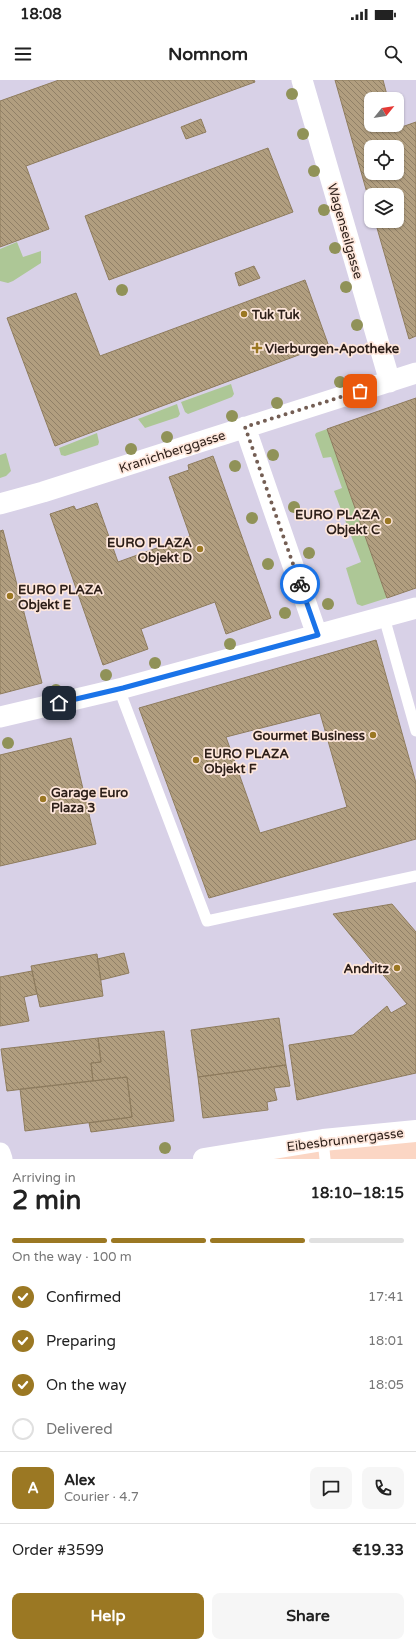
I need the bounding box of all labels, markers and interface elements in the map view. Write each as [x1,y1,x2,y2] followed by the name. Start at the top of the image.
[20,5,62,23] text: 18:08
[12,43,34,65] icon: menu
[168,43,248,65] text: Nomnom
[382,43,404,65] icon: search
[364,92,404,132] north arrow
[364,92,404,228] map controls
[364,140,404,180] button: locate
[324,182,366,281] street label: Wagenseilgasse
[364,188,404,228] button: layers
[251,307,300,323] place label: Tuk Tuk
[239,309,249,319] marker: Tuk Tuk
[265,341,400,357] place label: Vierburgen-Apotheke
[252,343,262,353] marker: Vierburgen-Apotheke
[343,374,377,408] pin
[349,380,371,402] icon: bag
[117,427,228,477] street label: Kranichberggasse
[295,507,380,538] place label: EURO PLAZA Objekt C
[383,516,393,526] marker: EURO PLAZA Objekt C
[107,535,192,566] place label: EURO PLAZA Objekt D
[195,544,205,554] marker: EURO PLAZA Objekt D
[280,564,320,604] courier
[289,573,311,595] icon: bike
[18,582,103,613] place label: EURO PLAZA Objekt E
[5,591,15,601] marker: EURO PLAZA Objekt E
[42,686,76,720] pin
[48,692,70,714] icon: home
[253,728,365,744] place label: Gourmet Business
[368,730,378,740] marker: Gourmet Business
[204,746,289,777] place label: EURO PLAZA Objekt F
[191,755,201,765] marker: EURO PLAZA Objekt F
[51,785,128,816] place label: Garage Euro Plaza 3
[38,794,48,804] marker: Garage Euro Plaza 3
[344,961,390,977] place label: Andritz
[392,963,402,973] marker: Andritz
[286,1125,405,1155] street label: Eibesbrunnergasse
[12,1170,76,1186] text: Arriving in
[311,1184,404,1202] text: 18:10–18:15
[12,1185,81,1216] text: 2 min
[12,1249,132,1265] text: On the way · 100 m
[12,1286,34,1308] icon: check
[46,1288,121,1306] text: Confirmed
[368,1289,404,1305] text: 17:41
[12,1330,34,1352] icon: check
[46,1332,116,1350] text: Preparing
[368,1333,404,1349] text: 18:01
[12,1374,34,1396] icon: check
[46,1376,126,1394] text: On the way
[368,1377,404,1393] text: 18:05
[46,1420,113,1438] text: Delivered
[310,1467,352,1509] button: chat
[362,1467,404,1509] button: phone
[64,1471,95,1489] text: Alex
[27,1479,39,1497] text: A
[64,1489,139,1505] text: Courier · 4.7
[12,1541,104,1559] text: Order #3599
[352,1541,404,1559] text: €19.33
[12,1593,204,1639] button: Help
[212,1593,404,1639] button: Share

